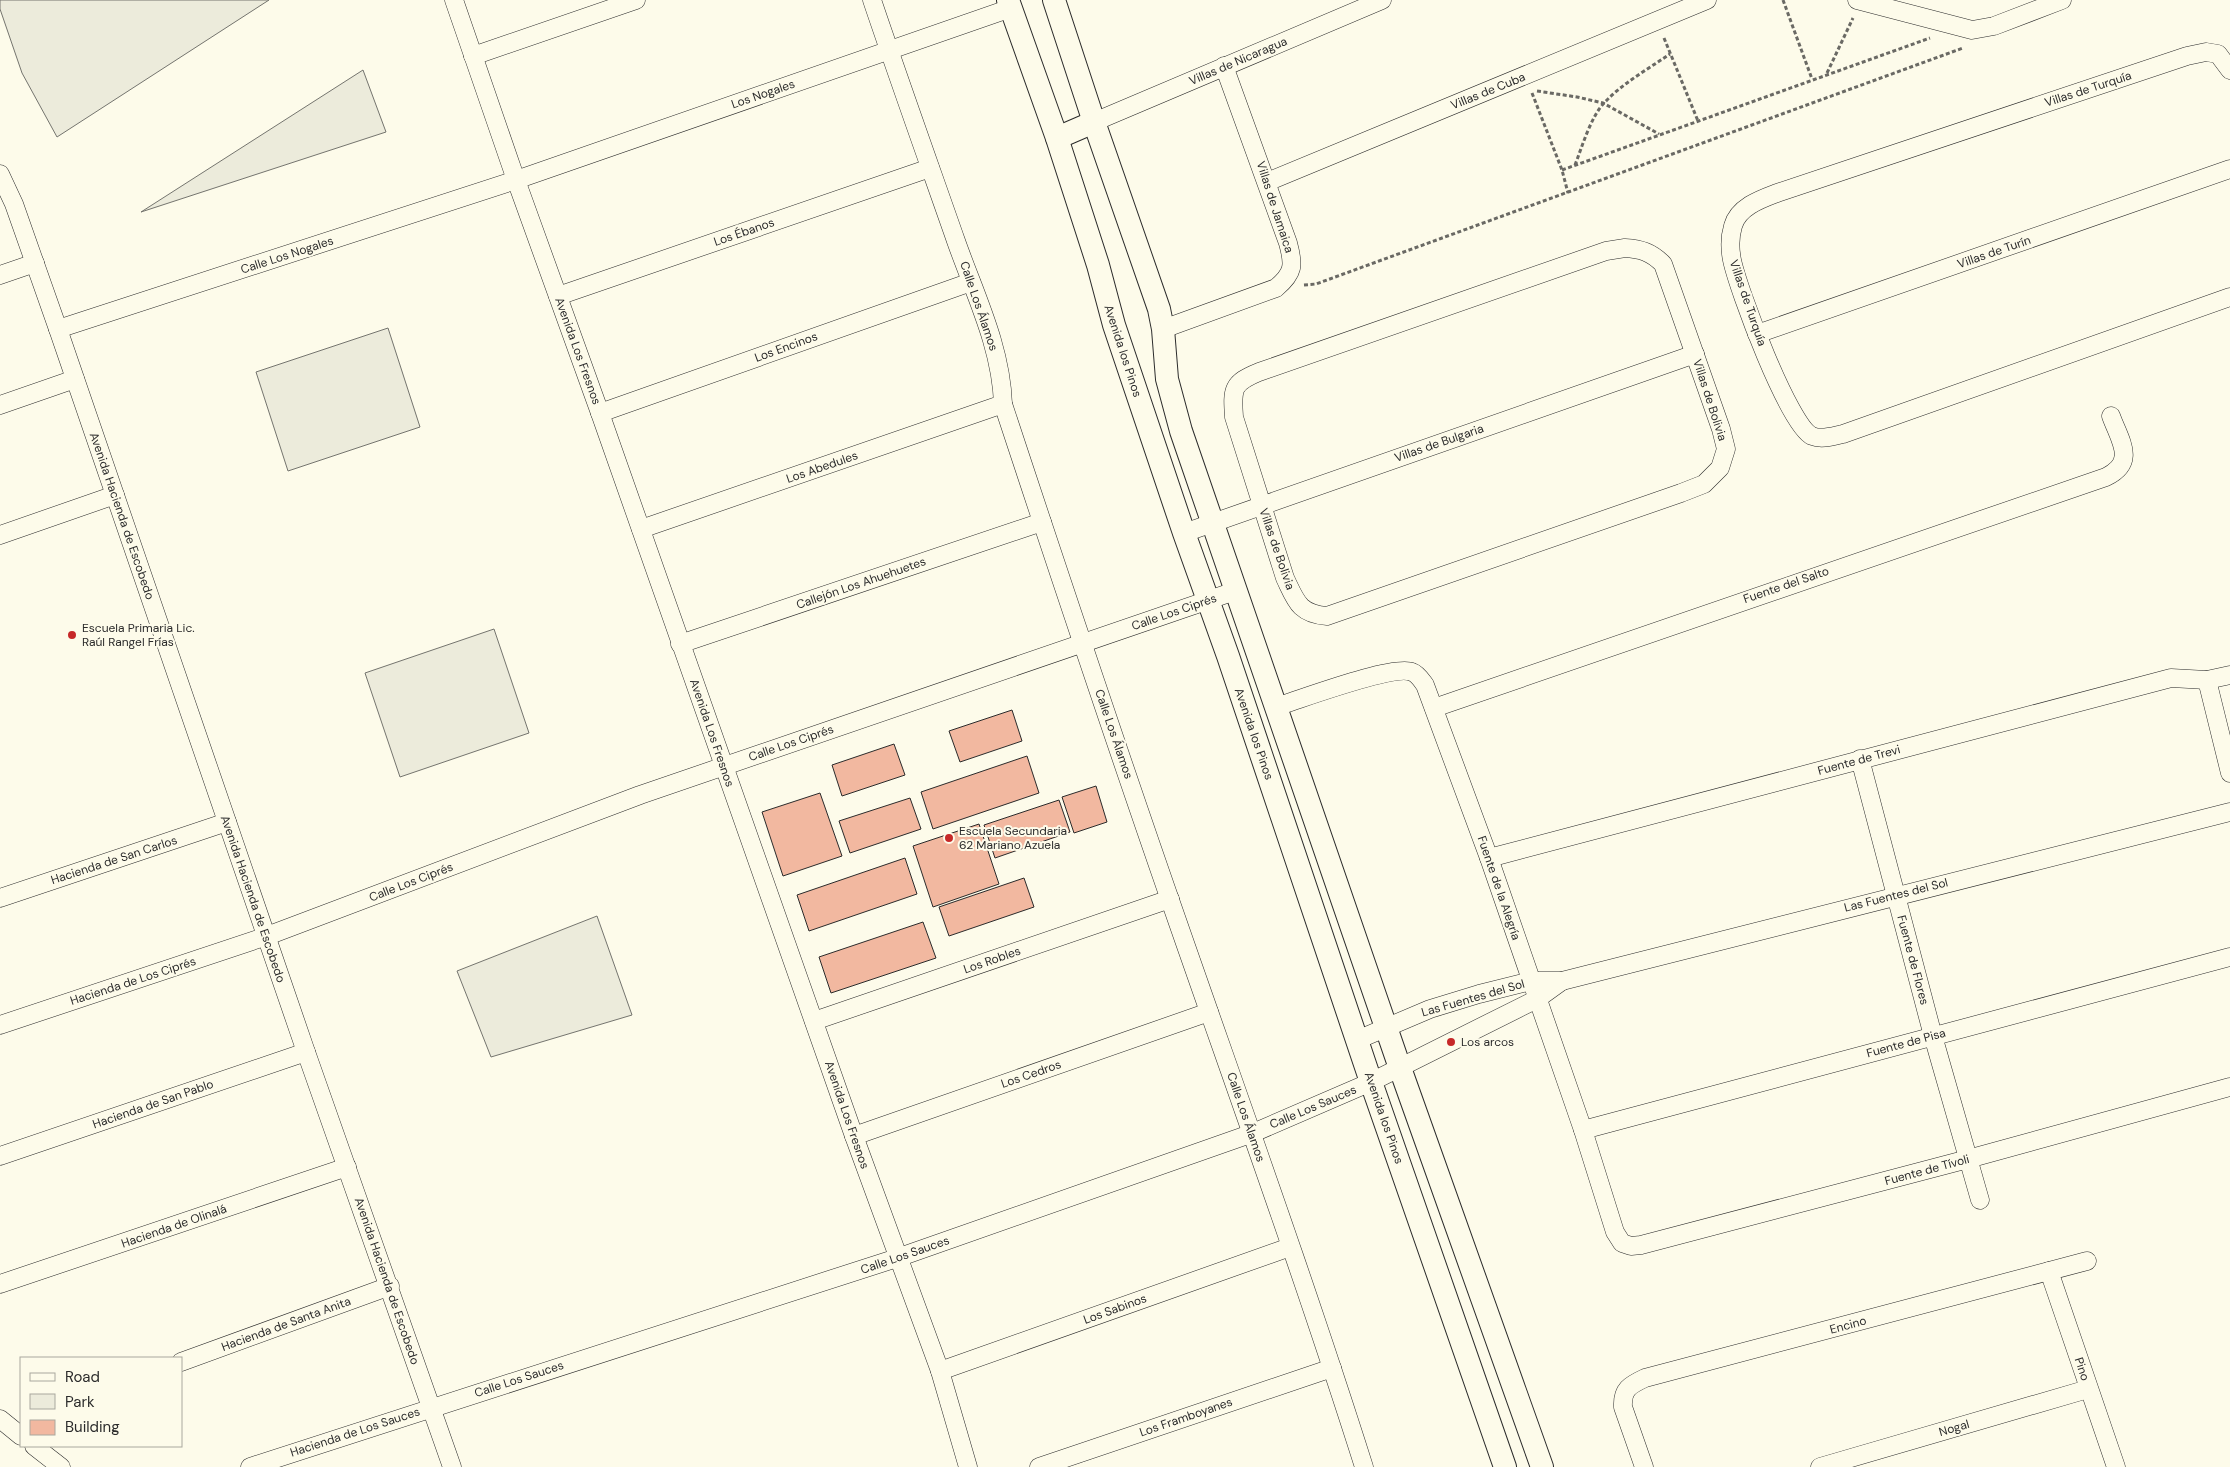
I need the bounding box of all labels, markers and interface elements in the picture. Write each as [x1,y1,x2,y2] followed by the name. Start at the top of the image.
[1186,33,1290,89] street label: Villas de Nicaragua
[2043,67,2133,111] street label: Villas de Turquía
[1448,69,1528,113] street label: Villas de Cuba
[729,76,797,112] street label: Los Nogales
[1253,159,1297,255] street label: Villas de Jamaica
[711,214,777,250] street label: Los Ébanos
[238,232,336,278] street label: Calle Los Nogales
[1955,232,2033,272] street label: Villas de Turín
[1726,258,1770,348] street label: Villas de Turquía
[956,259,1002,353] street label: Calle Los Álamos
[551,295,605,407] street label: Avenida Los Fresnos
[1101,303,1145,399] street label: Avenida los Pinos
[752,328,820,366] street label: Los Encinos
[1689,357,1731,443] street label: Villas de Bolivia
[1392,420,1486,466] street label: Villas de Bulgaria
[86,430,158,602] street label: Avenida Hacienda de Escobedo
[784,447,860,487] street label: Los Abedules
[1256,506,1298,592] street label: Villas de Bolivia
[794,553,928,613] street label: Callejón Los Ahuehuetes
[1741,563,1831,607] street label: Fuente del Salto
[1129,590,1219,634] street label: Calle Los Ciprés
[82,620,195,650] place label: Escuela Primaria Lic. Raúl Rangel Frías
[66,629,78,641] marker: Escuela Primaria Lic. Raúl Rangel Frías
[686,677,738,789] street label: Avenida Los Fresnos
[1231,686,1277,782] street label: Avenida los Pinos
[1091,687,1137,781] street label: Calle Los Álamos
[746,721,836,765] street label: Calle Los Ciprés
[1816,741,1902,779] street label: Fuente de Trevi
[217,813,289,985] street label: Avenida Hacienda de Escobedo
[959,823,1067,853] place label: Escuela Secundaria 62 Mariano Azuela
[49,832,179,888] street label: Hacienda de San Carlos
[943,832,955,844] marker: Escuela Secundaria 62 Mariano Azuela
[1474,834,1524,942] street label: Fuente de la Alegría
[367,859,455,905] street label: Calle Los Ciprés
[1842,874,1950,916] street label: Las Fuentes del Sol
[1893,913,1933,1007] street label: Fuente de Flores
[961,943,1023,977] street label: Los Robles
[68,953,198,1009] street label: Hacienda de Los Ciprés
[1420,976,1526,1020] street label: Las Fuentes del Sol
[1865,1025,1947,1061] street label: Fuente de Pisa
[1461,1034,1514,1050] place label: Los arcos
[1445,1036,1457,1048] marker: Los arcos
[999,1056,1063,1092] street label: Los Cedros
[821,1059,873,1171] street label: Avenida Los Fresnos
[1223,1070,1269,1164] street label: Calle Los Álamos
[1361,1070,1407,1166] street label: Avenida los Pinos
[90,1076,216,1132] street label: Hacienda de San Pablo
[1267,1081,1359,1133] street label: Calle Los Sauces
[1883,1151,1971,1189] street label: Fuente de Tívoli
[351,1195,423,1367] street label: Avenida Hacienda de Escobedo
[119,1200,229,1252] street label: Hacienda de Olinalá
[858,1232,952,1278] street label: Calle Los Sauces
[1081,1290,1149,1328] street label: Los Sabinos
[219,1293,353,1355] street label: Hacienda de Santa Anita
[1828,1312,1868,1338] street label: Encino
[2071,1355,2093,1383] street label: Pino
[20,1357,182,1447] legend
[472,1357,566,1401] street label: Calle Los Sauces
[65,1367,100,1387] text: Road
[65,1392,95,1412] text: Park
[1137,1394,1235,1440] street label: Los Framboyanes
[288,1403,422,1461] street label: Hacienda de Los Sauces
[1937,1416,1971,1440] street label: Nogal
[65,1417,120,1437] text: Building

